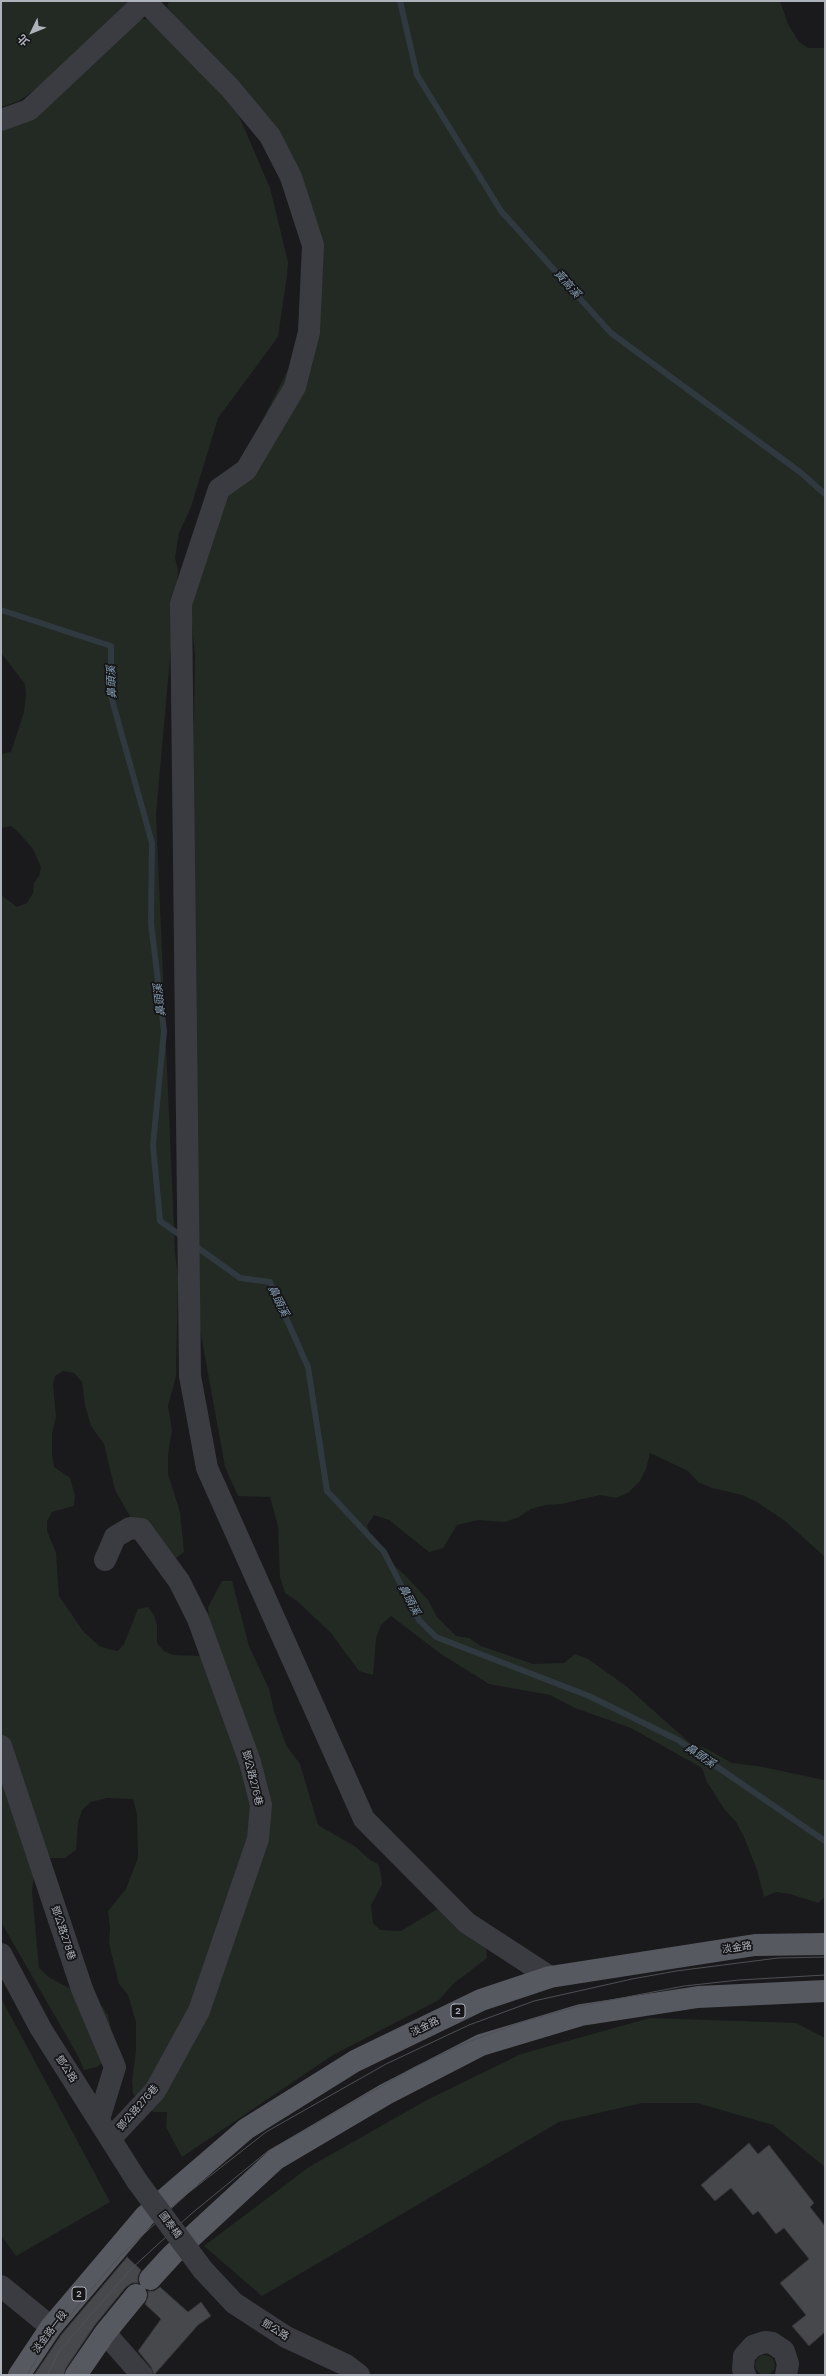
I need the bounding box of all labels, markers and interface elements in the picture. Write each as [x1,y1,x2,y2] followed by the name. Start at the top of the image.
[12,12,52,52] north arrow
[14,31,32,50] text: 北
[551,267,583,301] water label: 黃高溪
[105,665,119,699] water label: 鼻頭溪
[151,983,169,1017] water label: 鼻頭溪
[265,1283,291,1319] water label: 鼻頭溪
[395,1582,423,1618] water label: 鼻頭溪
[683,1741,717,1771] water label: 鼻頭溪
[239,1749,265,1807] street label: 鄧公路276巷
[49,1904,77,1962] street label: 鄧公路278巷
[721,1940,753,1956] street label: 淡金路
[451,2004,465,2018] road number: 2
[409,2015,441,2039] street label: 淡金路
[53,2053,79,2085] street label: 鄧公路
[115,2083,161,2133] street label: 鄧公路276巷
[156,2209,184,2241] street label: 國泰橋
[72,2287,86,2301] road number: 2
[30,2308,70,2356] street label: 淡金路一段
[259,2317,291,2343] street label: 鄧公路

